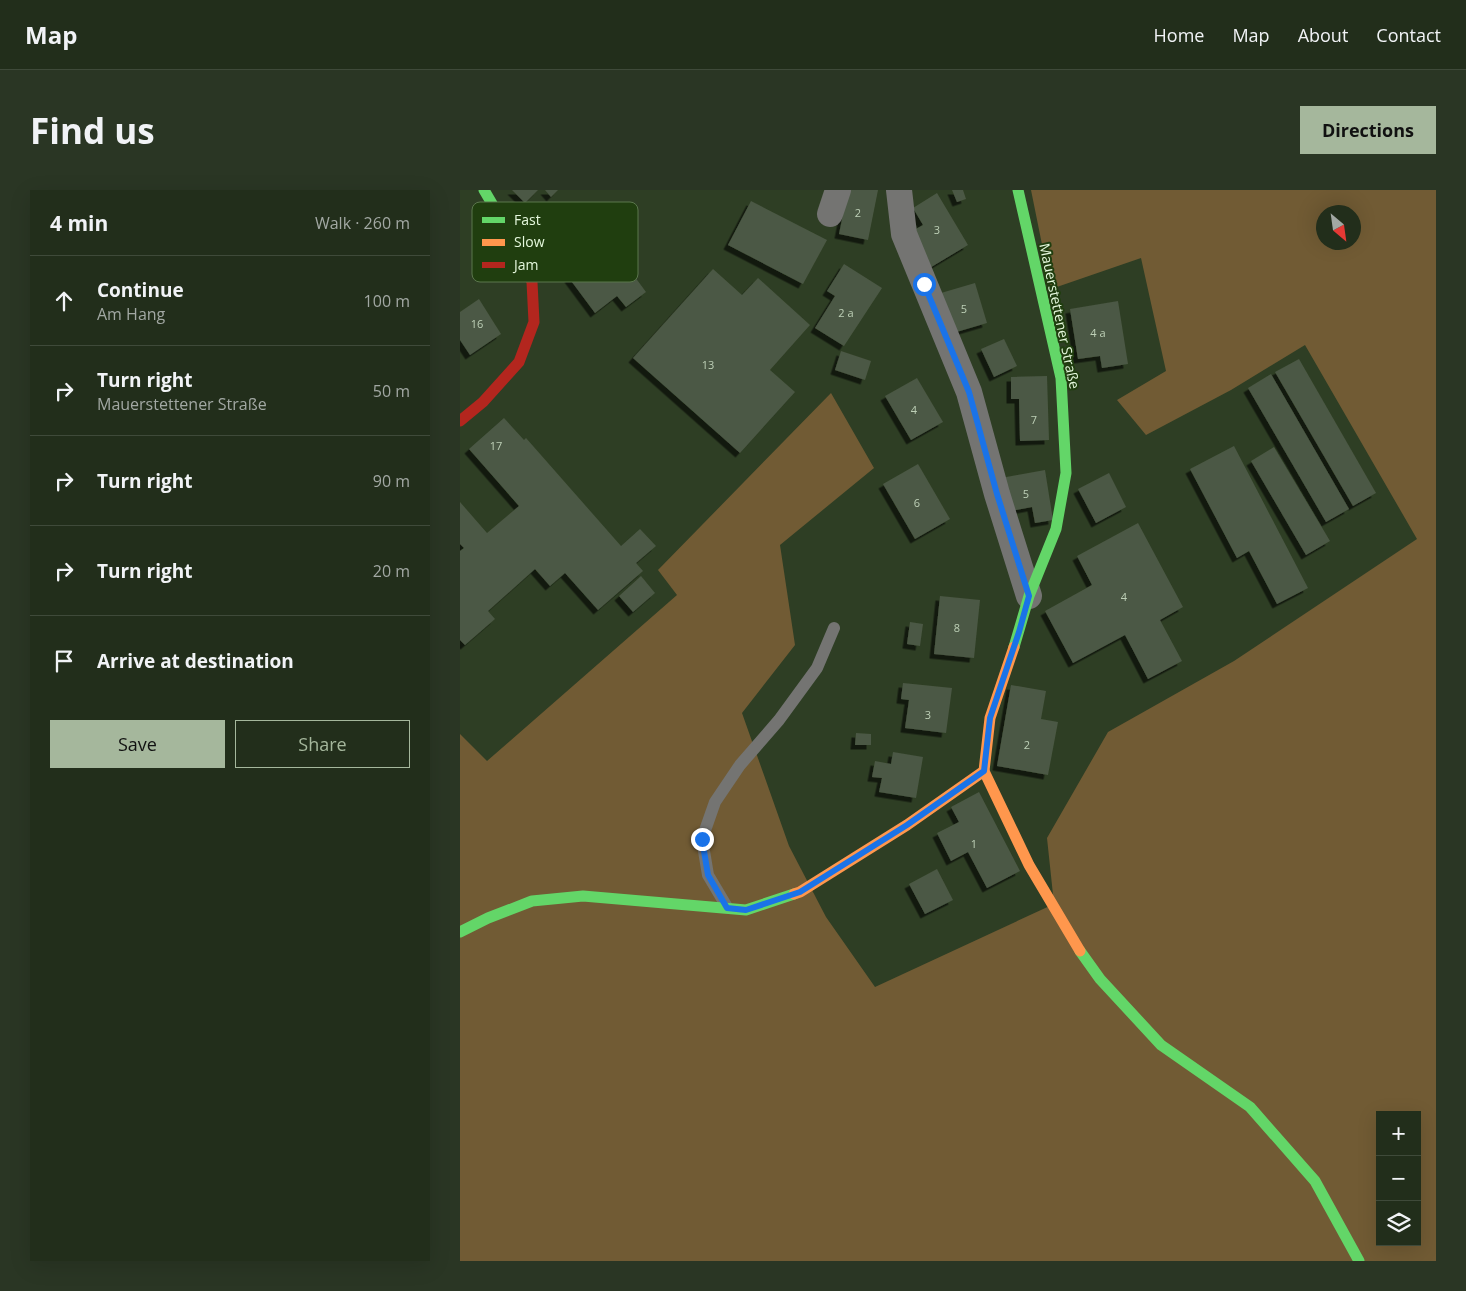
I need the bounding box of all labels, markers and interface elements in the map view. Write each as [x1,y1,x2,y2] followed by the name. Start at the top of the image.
[25,18,77,51] text: Map
[1154,23,1204,47] text: Home
[1232,23,1270,47] text: Map
[1298,23,1348,47] text: About
[1376,23,1441,47] text: Contact
[1300,106,1436,154] button: Directions
[30,107,155,154] text: Find us
[472,202,638,282] legend
[855,205,861,220] house number: 2
[1316,205,1361,250] north arrow
[50,209,108,237] text: 4 min
[514,210,541,229] text: Fast
[315,212,410,234] text: Walk · 260 m
[934,222,940,237] house number: 3
[514,232,545,251] text: Slow
[1035,241,1085,391] street label: Mauerstettener Straße
[512,255,539,274] text: Jam
[913,273,936,296] route start
[97,277,184,303] text: Continue
[50,287,78,315] icon: ahead
[364,290,410,312] text: 100 m
[961,301,967,316] house number: 5
[97,303,165,325] text: Am Hang
[838,305,854,320] house number: 2 a
[471,316,483,331] house number: 16
[1090,325,1106,340] house number: 4 a
[702,357,714,372] house number: 13
[97,367,192,393] text: Turn right
[50,377,78,405] icon: right
[373,380,410,402] text: 50 m
[97,393,267,415] text: Mauerstettener Straße
[911,402,918,417] house number: 4
[1031,412,1037,427] house number: 7
[490,438,502,453] house number: 17
[50,467,78,495] icon: right
[97,468,192,494] text: Turn right
[373,470,410,492] text: 90 m
[1023,486,1029,501] house number: 5
[914,495,920,510] house number: 6
[50,557,78,585] icon: right
[97,558,192,584] text: Turn right
[373,560,410,582] text: 20 m
[1121,589,1128,604] house number: 4
[954,620,960,635] house number: 8
[50,647,78,675] icon: arrive
[97,648,294,674] text: Arrive at destination
[925,707,931,722] house number: 3
[50,720,225,768] button: Save
[235,720,410,768] button: Share
[1024,737,1030,752] house number: 2
[691,828,714,851] route end
[971,836,977,851] house number: 1
[1376,1111,1421,1246] map controls
[1376,1111,1421,1156] button: +
[1376,1156,1421,1201] button: −
[1376,1201,1421,1246] button: layers

